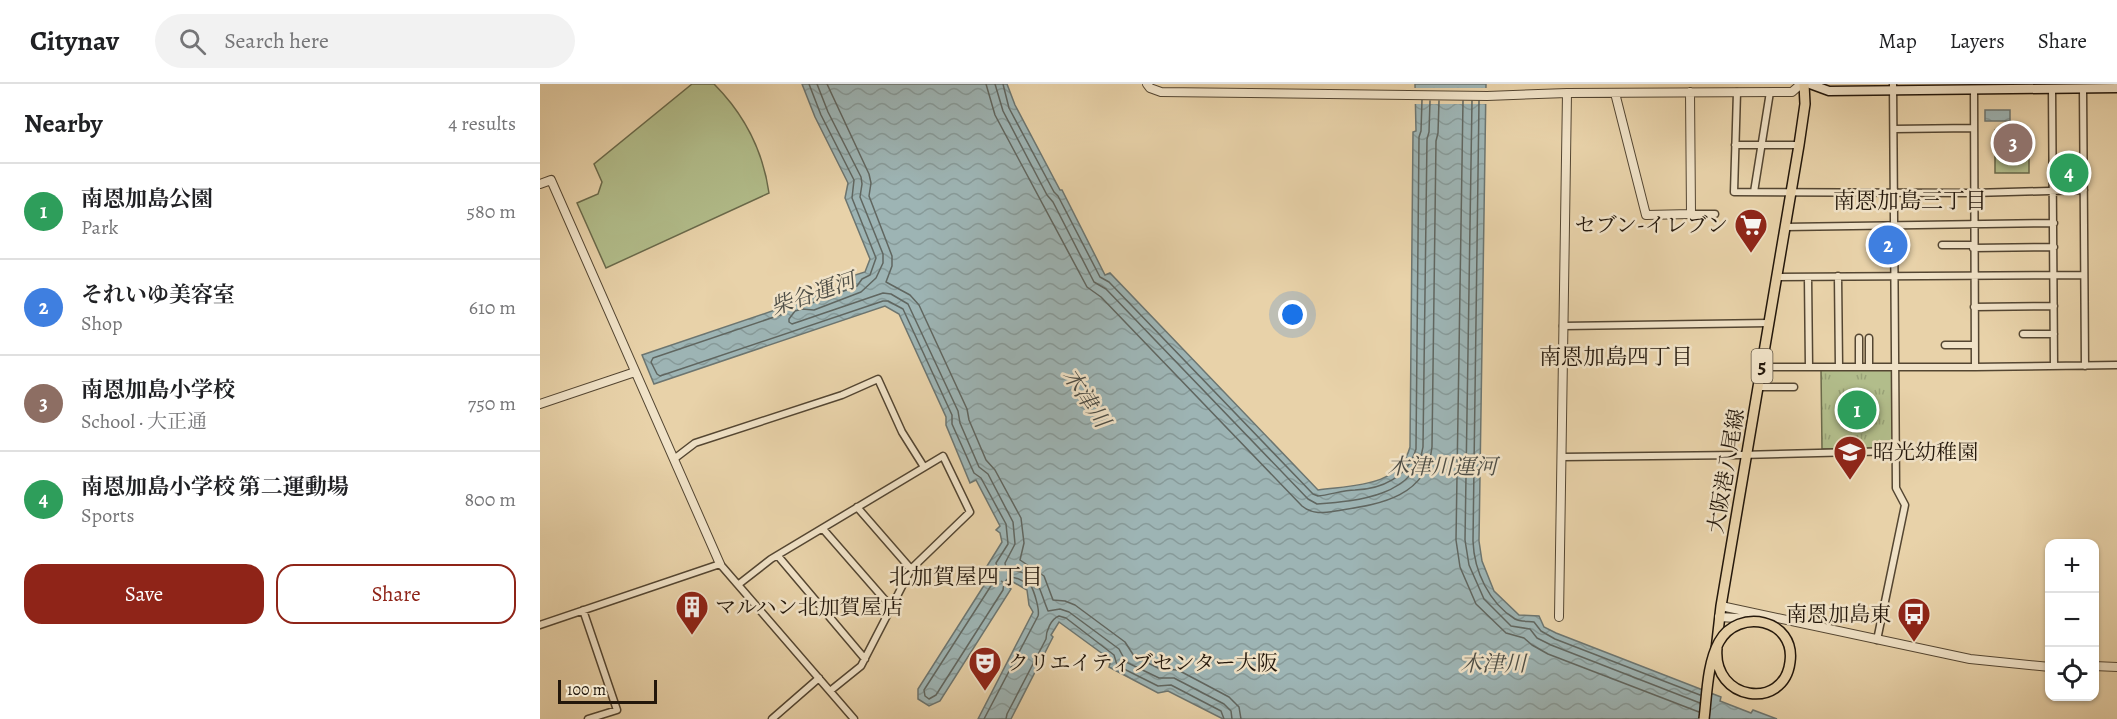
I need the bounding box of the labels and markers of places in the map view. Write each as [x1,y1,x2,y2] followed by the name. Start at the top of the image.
[1994,120,2032,166] pin: 3
[2050,150,2089,196] pin: 4
[1733,207,1769,254] supermarket icon: セブン-イレブン
[1575,211,1728,239] place label: セブン-イレブン
[1868,222,1908,268] pin: 2
[1838,388,1876,432] pin: 1
[1832,434,1868,481] school or university icon: 昭光幼稚園
[1873,438,1978,466] place label: 昭光幼稚園
[674,589,710,636] building icon: マルハン北加賀屋店
[715,593,903,621] place label: マルハン北加賀屋店
[1896,596,1932,643] bus stop icon: 南恩加島東
[1786,600,1891,628] place label: 南恩加島東
[967,645,1003,692] theatre icon: クリエイティブセンター大阪
[1008,649,1278,677] place label: クリエイティブセンター大阪

